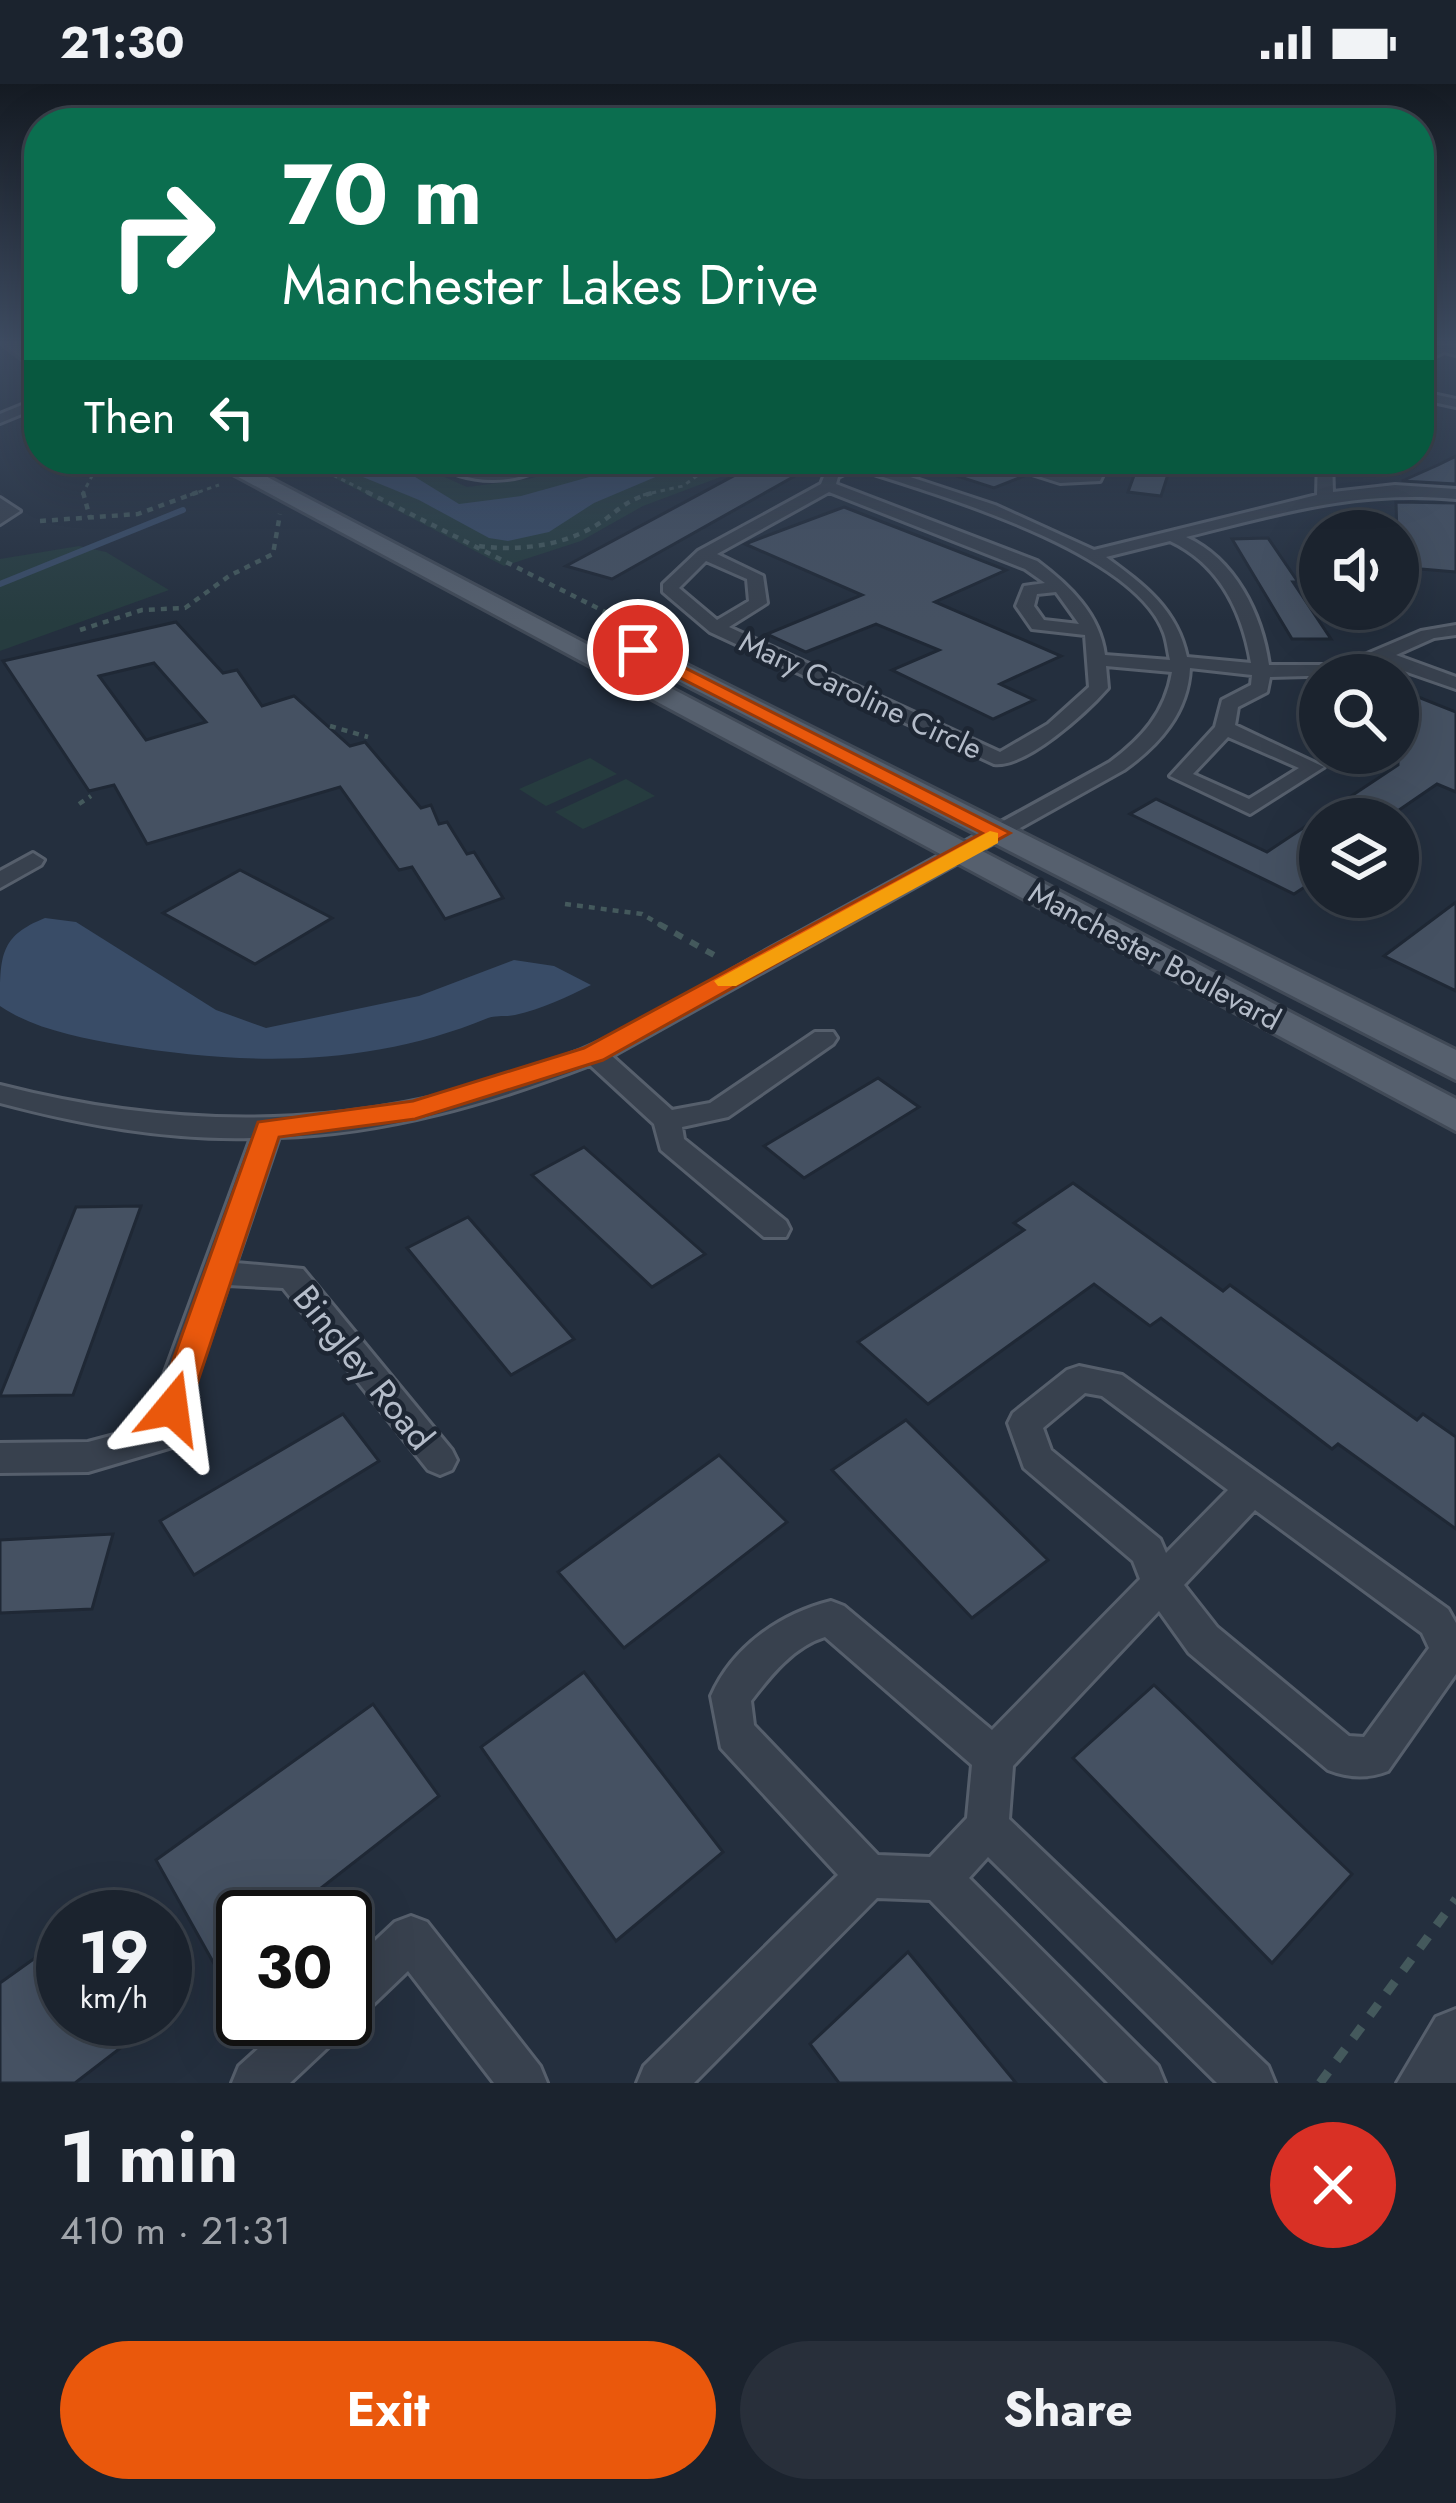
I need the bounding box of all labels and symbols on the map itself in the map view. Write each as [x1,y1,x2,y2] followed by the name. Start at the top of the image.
[587,599,689,701] pin
[733,620,989,770] street label: Mary Caroline Circle
[1021,871,1289,1041] street label: Manchester Boulevard
[281,1273,447,1461] street label: Bingley Road
[109,1345,235,1471] position arrow
[216,1890,372,2046] speed limit sign: 30

